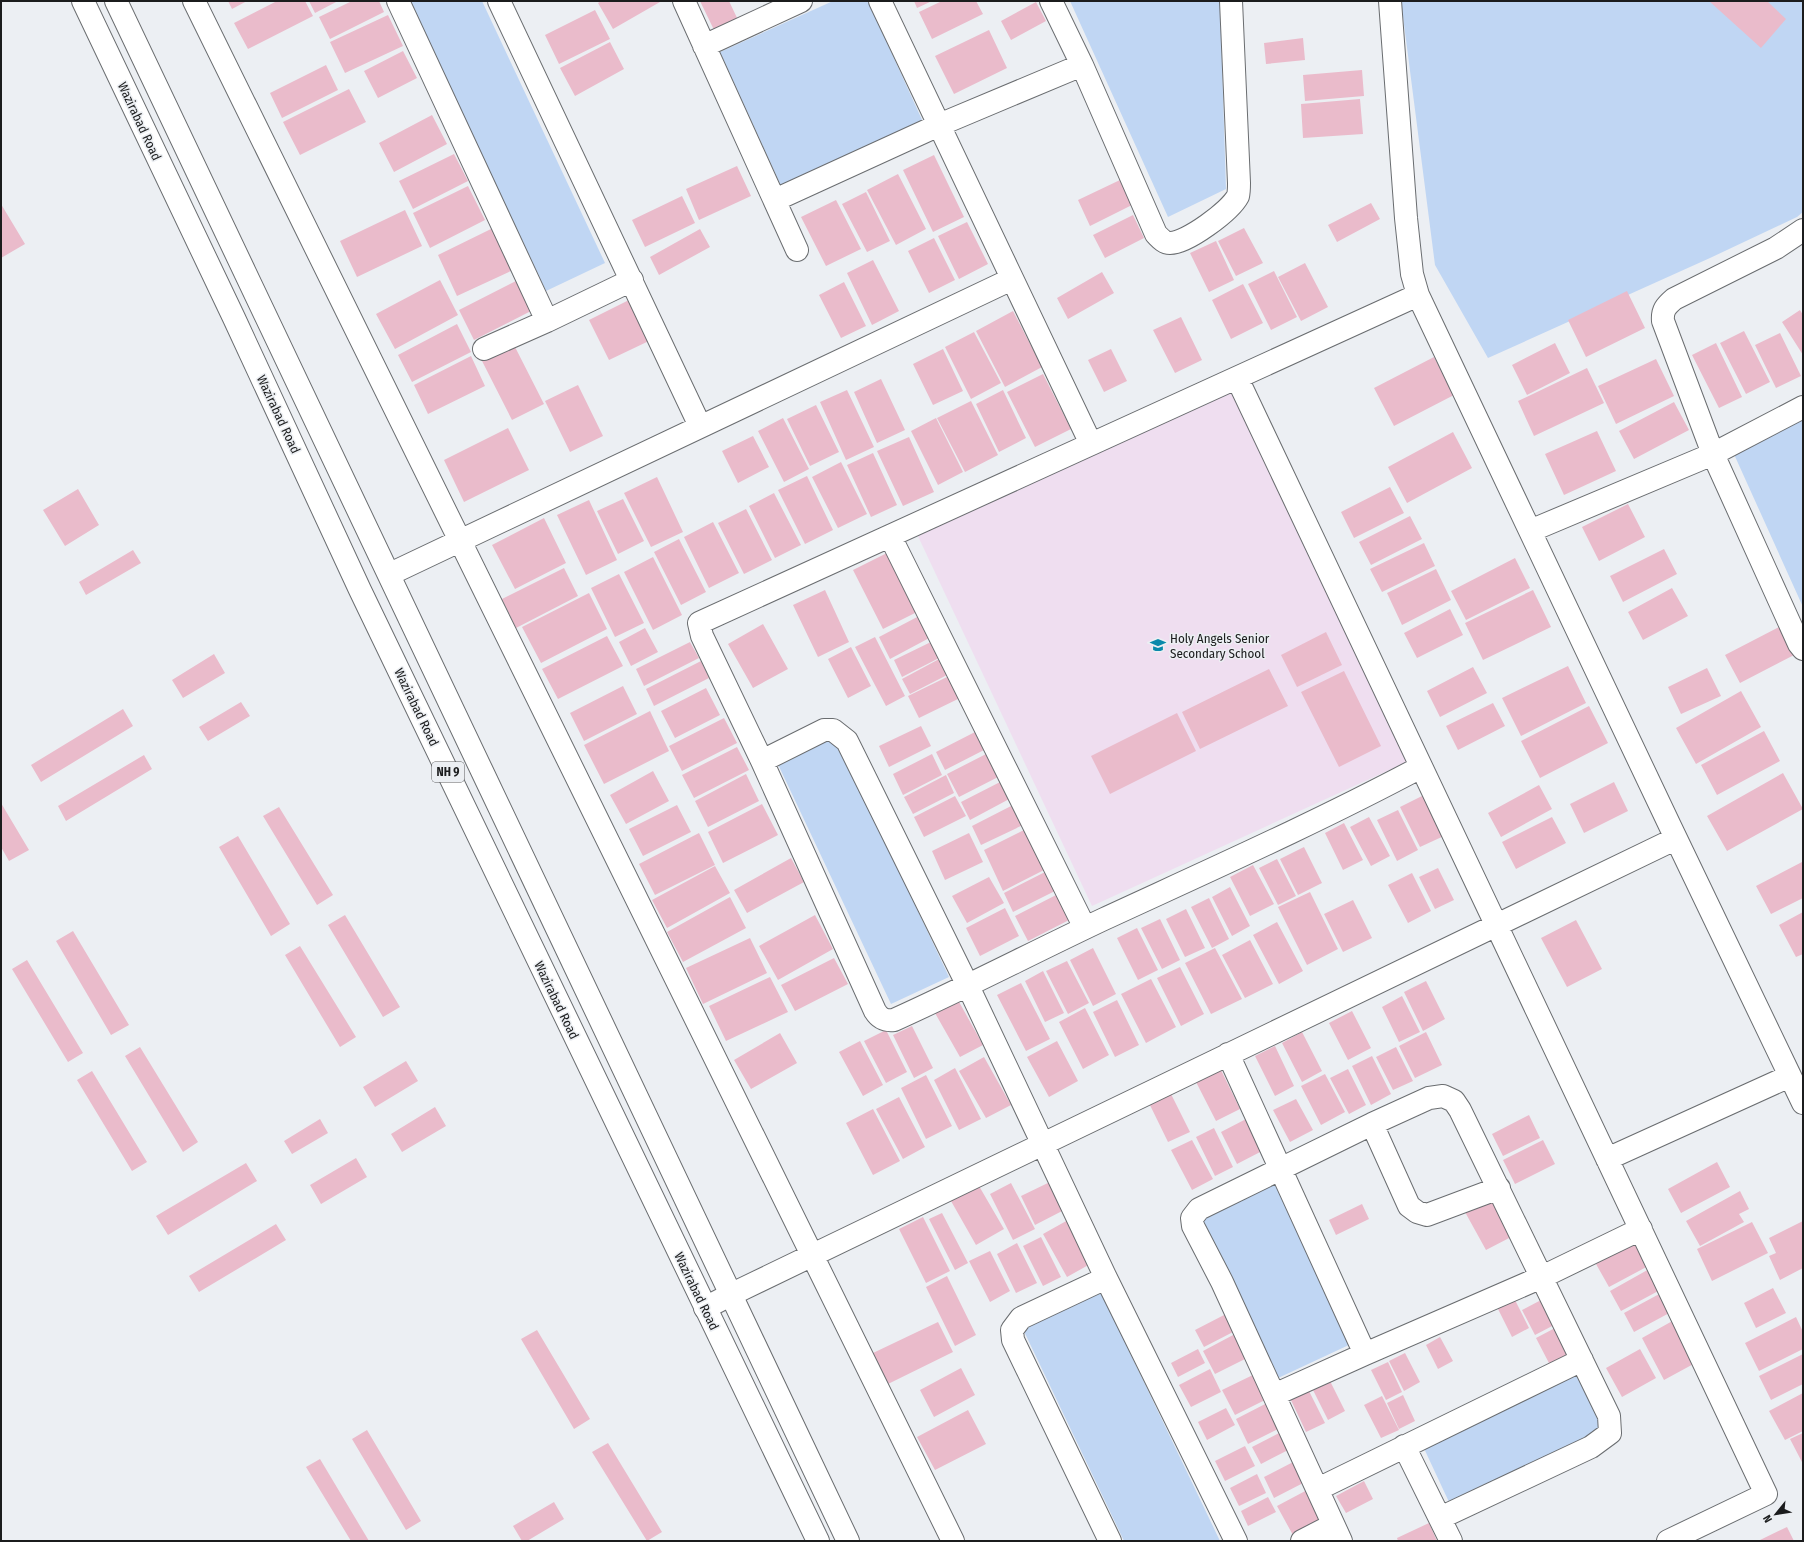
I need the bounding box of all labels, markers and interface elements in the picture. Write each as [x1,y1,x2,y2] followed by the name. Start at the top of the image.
[115,80,164,163] street label: Wazirabad Road
[254,373,303,456] street label: Wazirabad Road
[1170,631,1270,661] place label: Holy Angels Senior Secondary School
[1149,636,1167,654] school or university icon: Holy Angels Senior Secondary School
[391,666,442,749] street label: Wazirabad Road
[432,762,464,782] road number: NH 9
[531,959,582,1042] street label: Wazirabad Road
[671,1250,722,1333] street label: Wazirabad Road
[1756,1494,1796,1534] north arrow
[1760,1513,1775,1525] text: N

